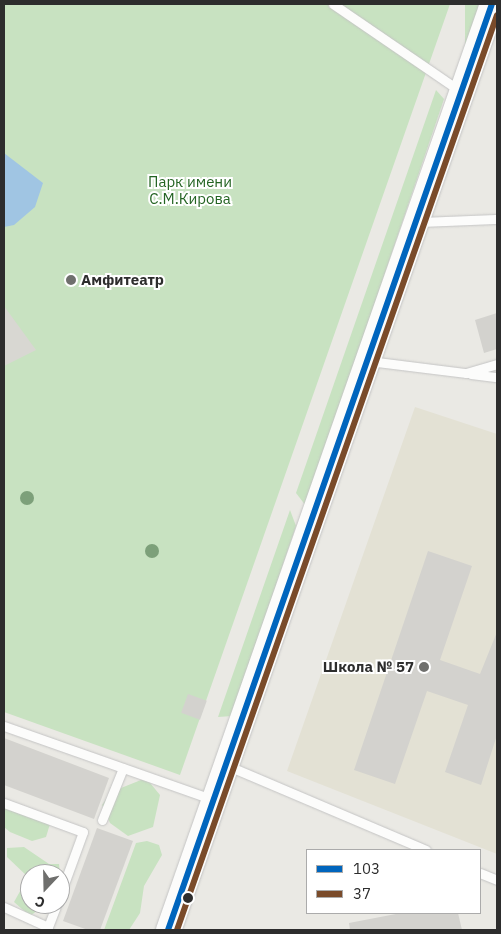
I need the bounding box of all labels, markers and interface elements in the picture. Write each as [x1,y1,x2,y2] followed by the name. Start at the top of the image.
[148,172,232,207] park label: Парк имени С.М.Кирова
[81,271,164,289] place label: Амфитеатр
[65,274,77,286] marker: Амфитеатр
[323,658,414,676] place label: Школа № 57
[418,661,430,673] marker: Школа № 57
[306,849,481,914] legend
[353,859,380,878] text: 103
[20,864,70,914] north arrow
[353,884,371,903] text: 37
[32,892,47,912] text: С
[183,893,193,903] unlabelled marker

